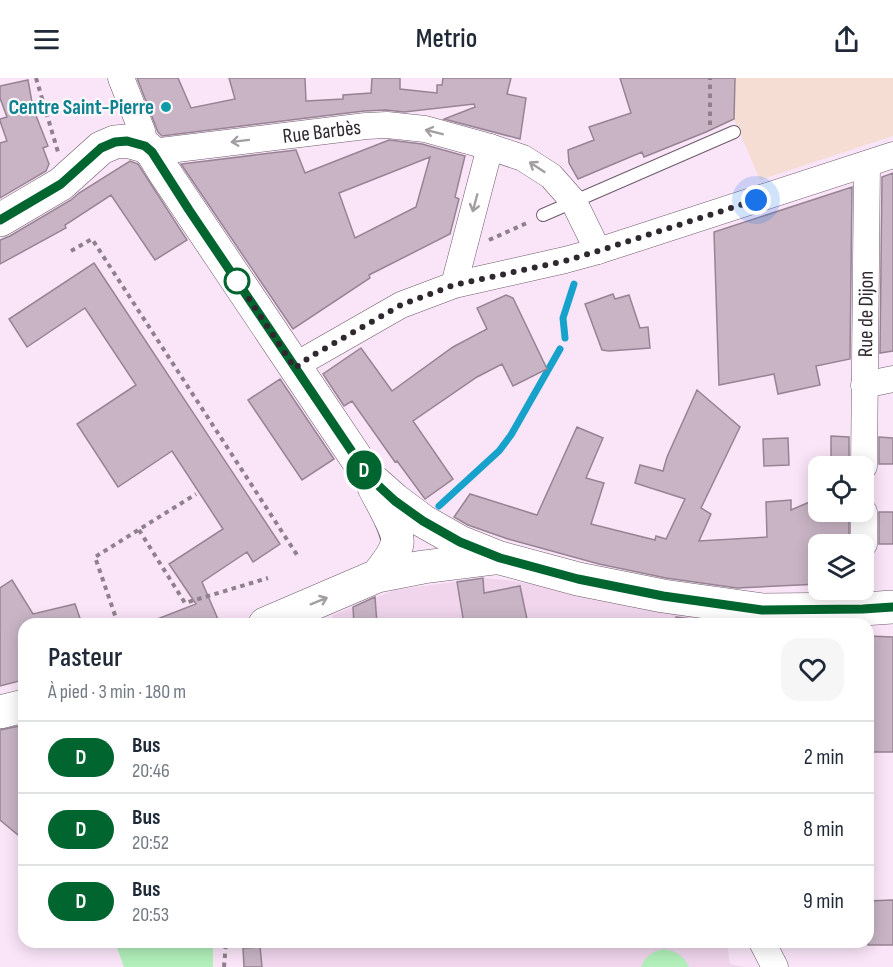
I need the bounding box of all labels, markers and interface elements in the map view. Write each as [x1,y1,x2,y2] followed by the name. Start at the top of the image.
[30,23,63,56] icon: menu
[416,23,477,55] text: Metrio
[830,23,863,56] icon: share
[8,95,154,120] place label: Centre Saint-Pierre
[159,100,173,114] marker: Centre Saint-Pierre
[281,115,362,149] street label: Rue Barbès
[425,125,444,137] one-way arrow
[231,136,251,147] one-way arrow
[529,161,546,173] one-way arrow
[741,185,771,215] your location
[469,194,481,213] one-way arrow
[224,268,250,294] unlabelled marker
[853,271,879,357] street label: Rue de Dijon
[344,450,383,490] line badge: D
[808,456,874,600] map controls
[808,456,874,522] button: locate
[359,458,369,483] text: D
[808,534,874,600] button: layers
[309,595,328,606] one-way arrow
[781,638,844,701] button: heart
[48,641,122,674] text: Pasteur
[48,680,186,704] text: À pied · 3 min · 180 m
[132,732,161,759] text: Bus
[804,744,844,771] text: 2 min
[76,745,86,770] text: D
[132,759,170,783] text: 20:46
[132,804,161,831] text: Bus
[803,816,844,843] text: 8 min
[76,817,86,842] text: D
[132,831,169,855] text: 20:52
[132,876,161,903] text: Bus
[803,888,844,915] text: 9 min
[76,889,86,914] text: D
[132,903,169,927] text: 20:53

